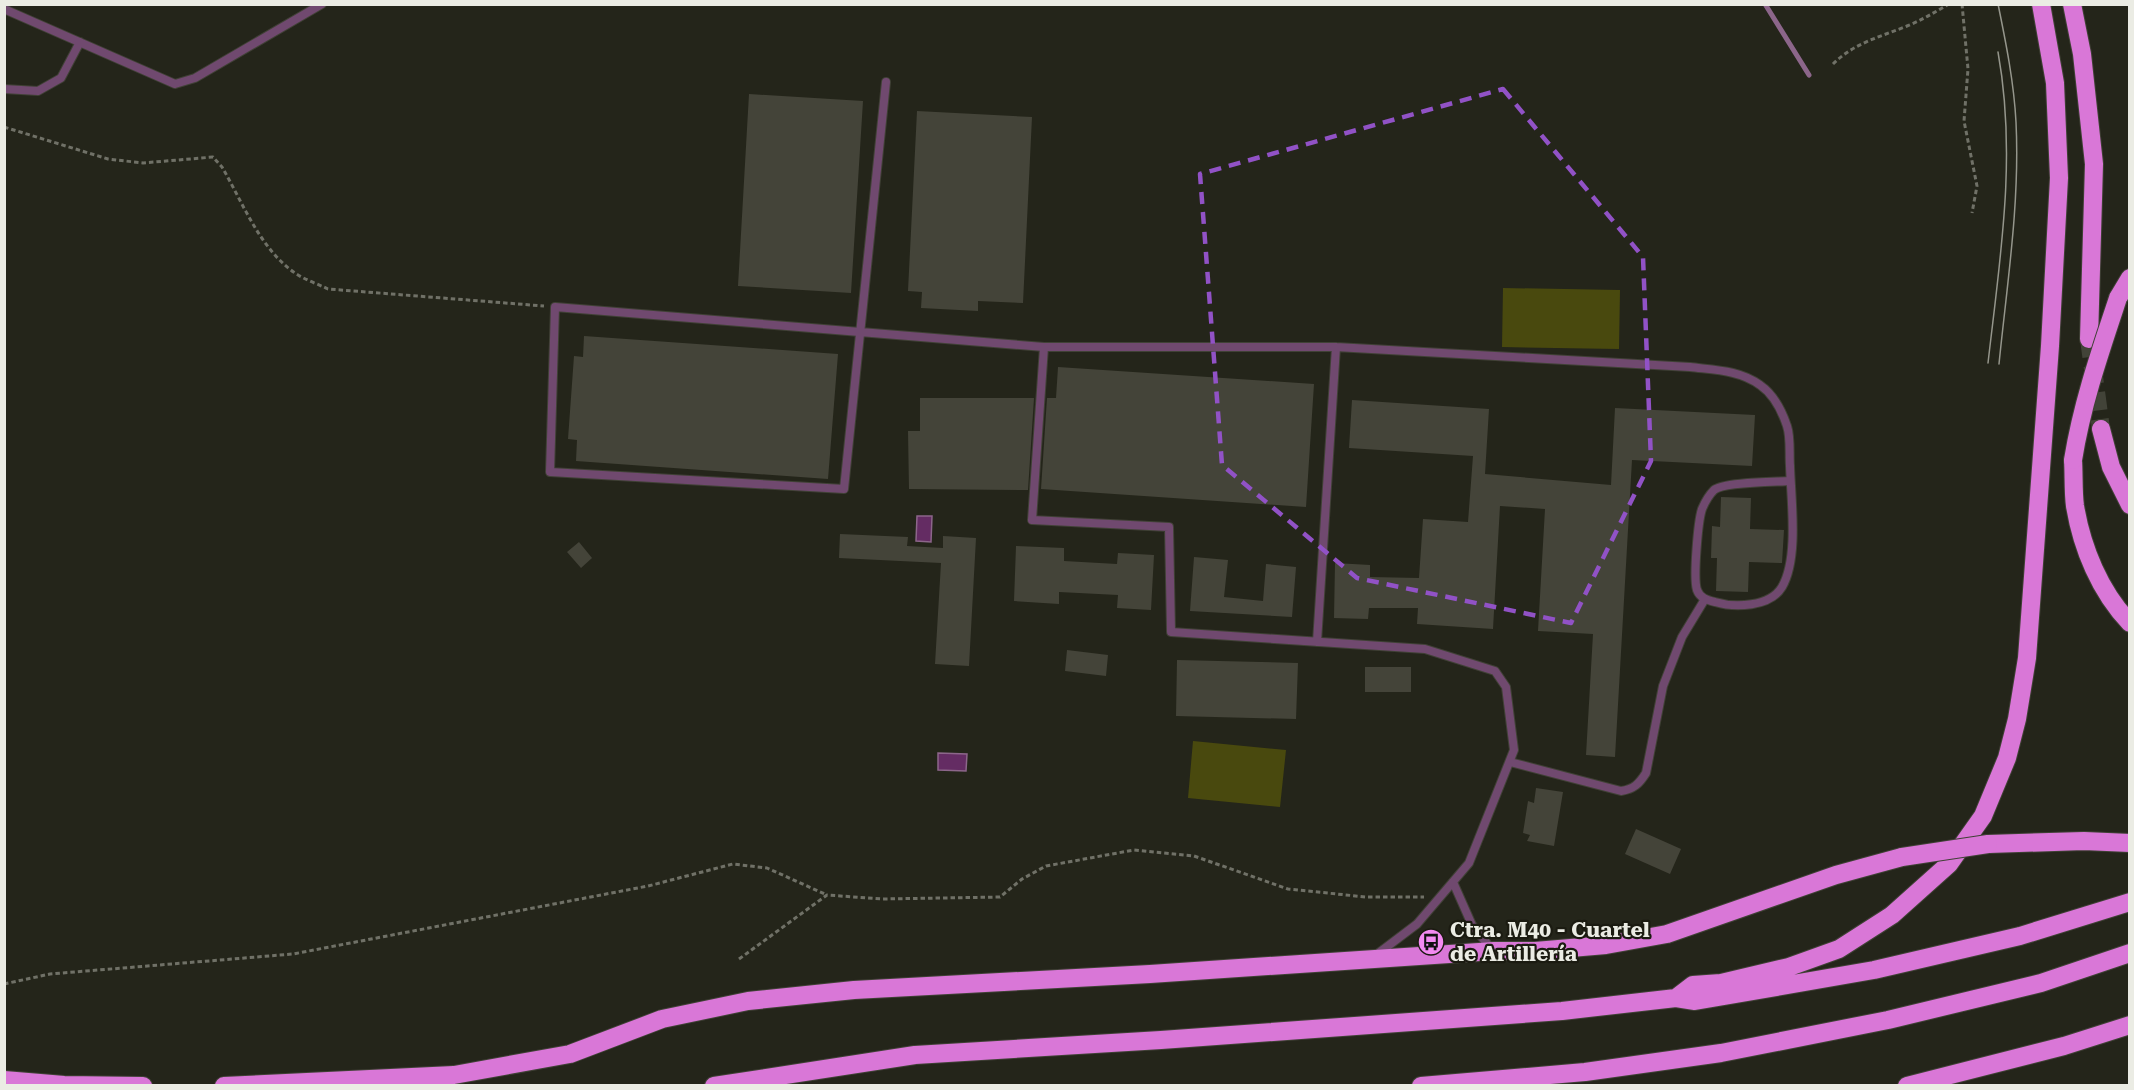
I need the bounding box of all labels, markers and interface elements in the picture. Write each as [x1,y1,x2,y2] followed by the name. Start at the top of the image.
[1450,918,1650,966] place label: Ctra. M40 - Cuartel de Artillería
[1416,927,1446,957] bus stop icon: Ctra. M40 - Cuartel de Artillería

